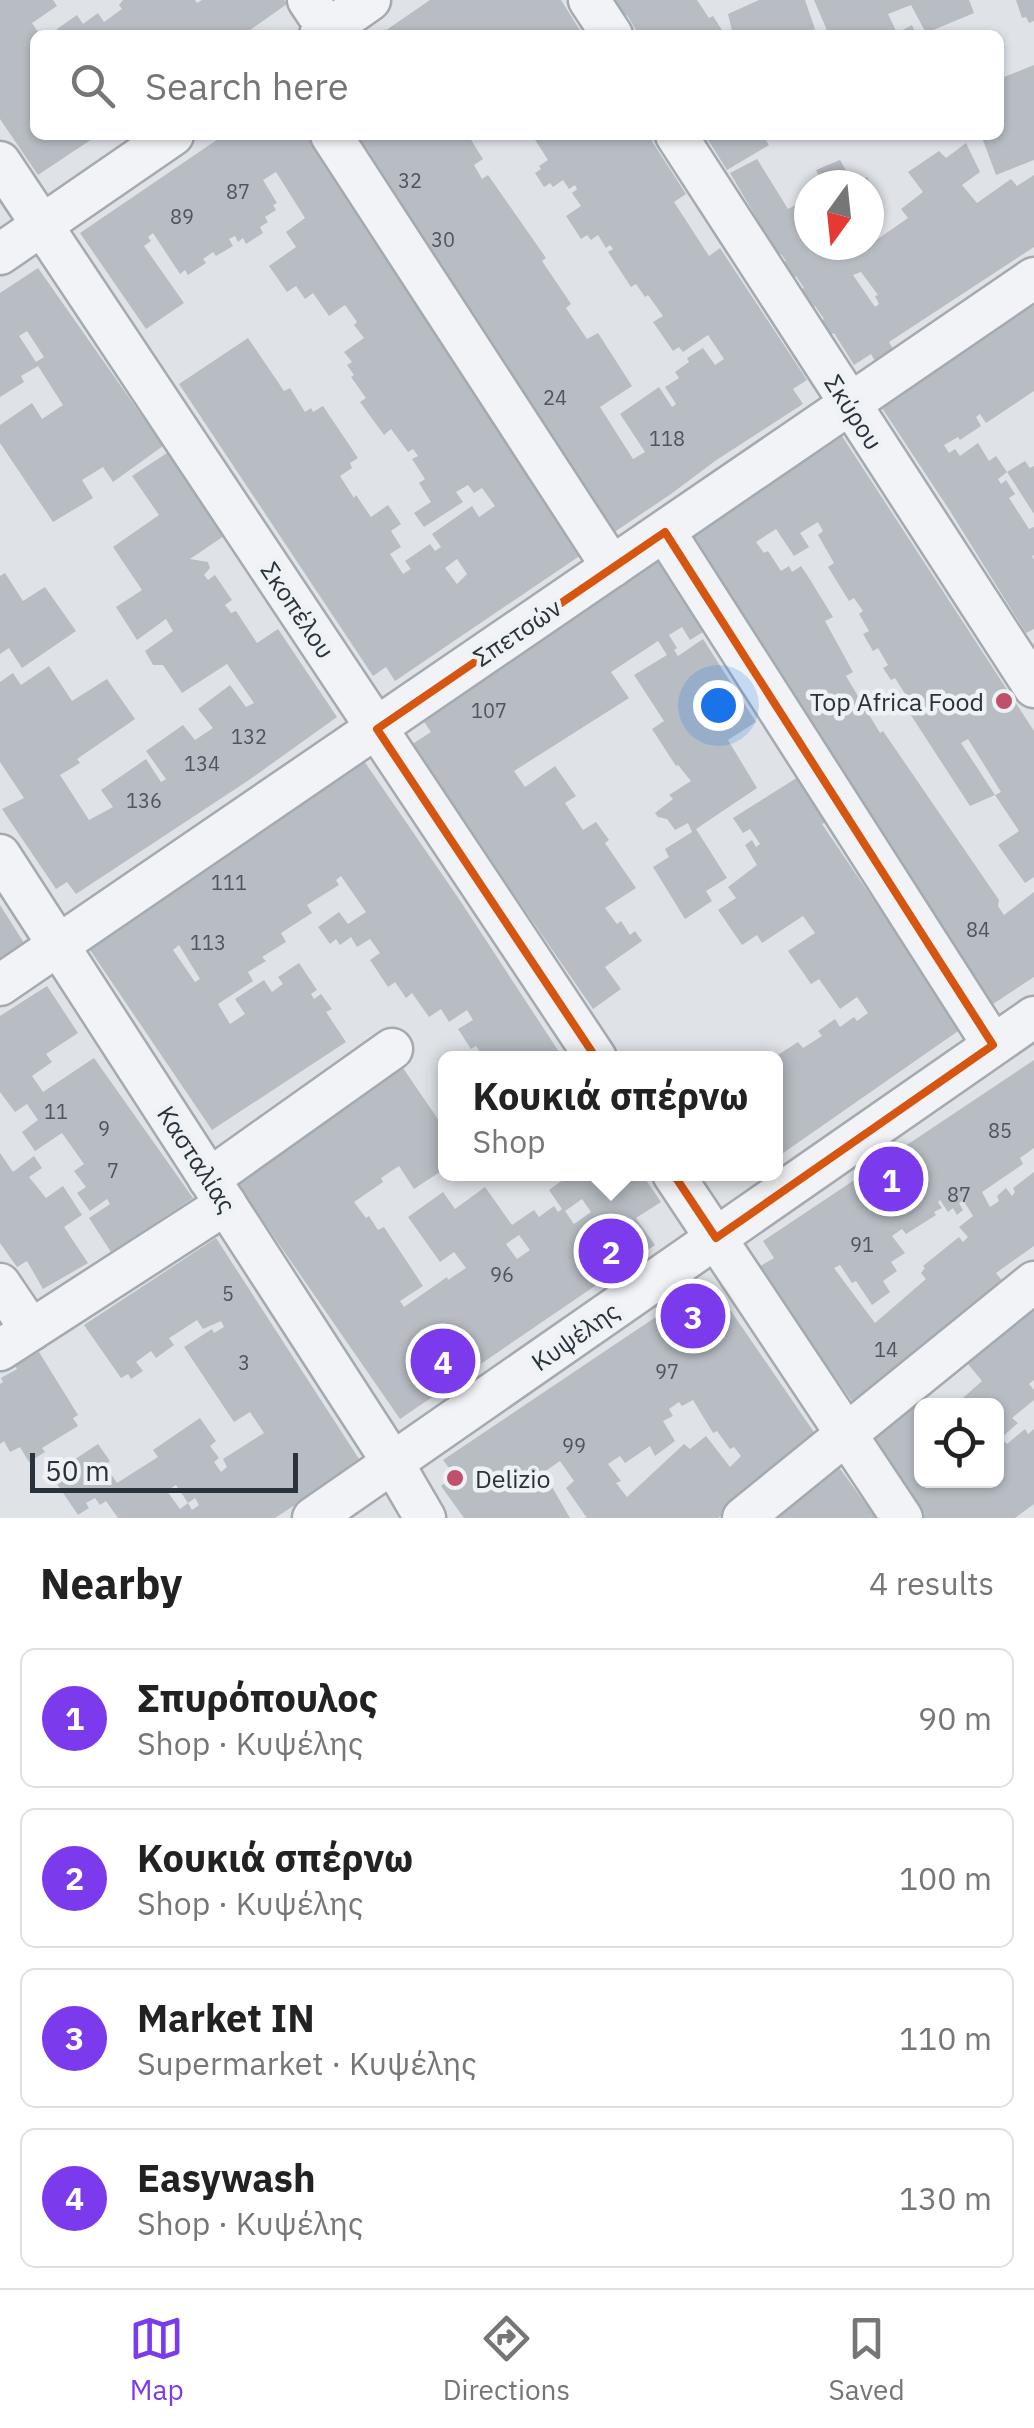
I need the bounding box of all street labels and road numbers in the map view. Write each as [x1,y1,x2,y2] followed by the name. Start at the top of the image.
[817,368,891,456] street label: Σκύρου
[254,555,342,665] street label: Σκοπέλου
[467,590,568,673] street label: Σπετσών
[150,1099,244,1219] street label: Κασταλίας
[525,1294,625,1378] street label: Κυψέλης

